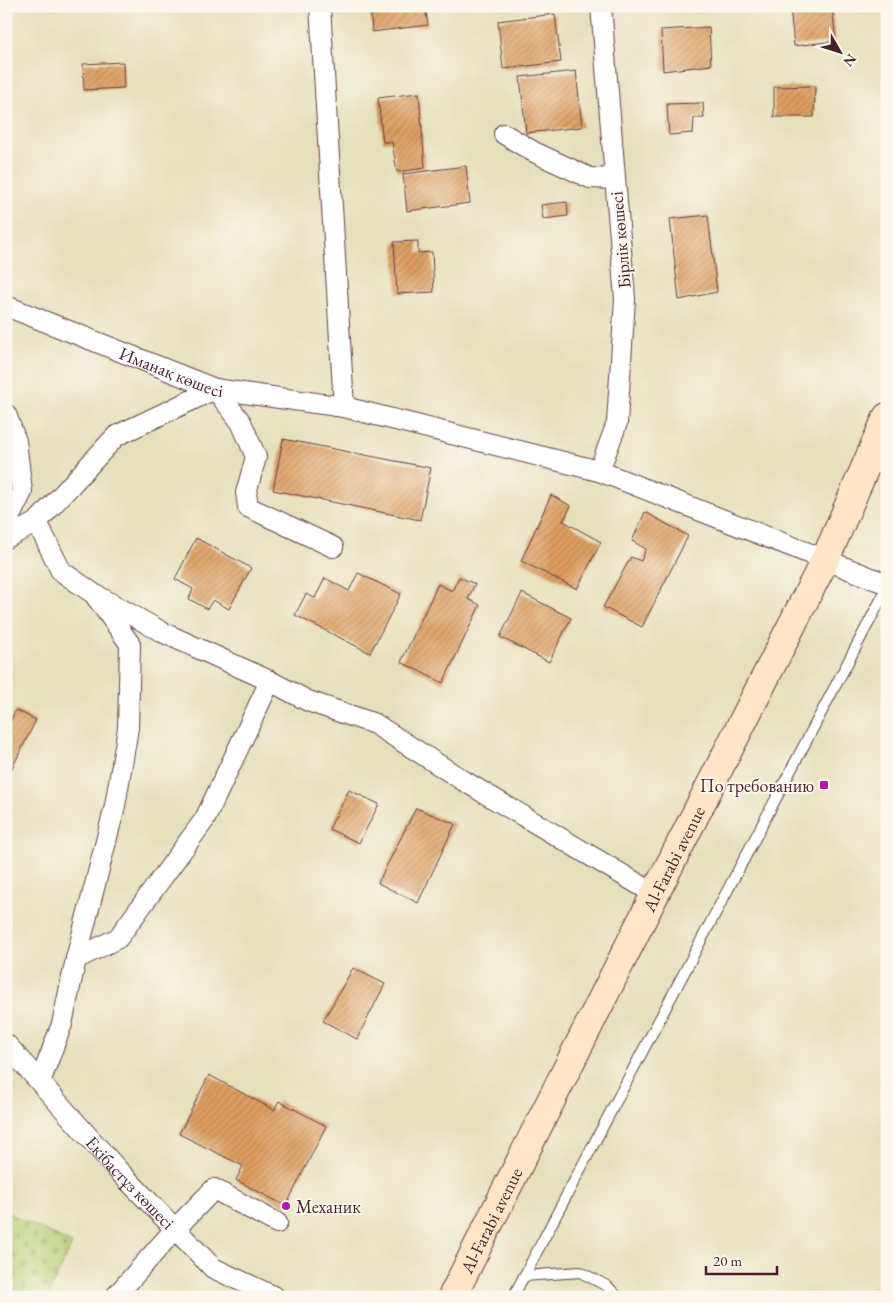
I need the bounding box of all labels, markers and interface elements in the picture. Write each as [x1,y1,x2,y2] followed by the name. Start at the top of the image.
[816,28,866,78] north arrow
[839,50,861,71] text: N
[604,190,636,289] street label: Бірлік көшесі
[116,341,225,402] street label: Иманақ көшесі
[700,774,814,797] place label: По требованию
[818,779,830,791] marker: По требованию
[636,802,709,916] street label: Al-Farabi avenue
[81,1131,180,1234] street label: Екібастұз көшесі
[454,1163,527,1278] street label: Al-Farabi avenue
[296,1195,361,1218] place label: Механик
[280,1200,292,1212] marker: Механик
[706,1243,777,1275] scale bar
[713,1251,742,1270] text: 20 m

